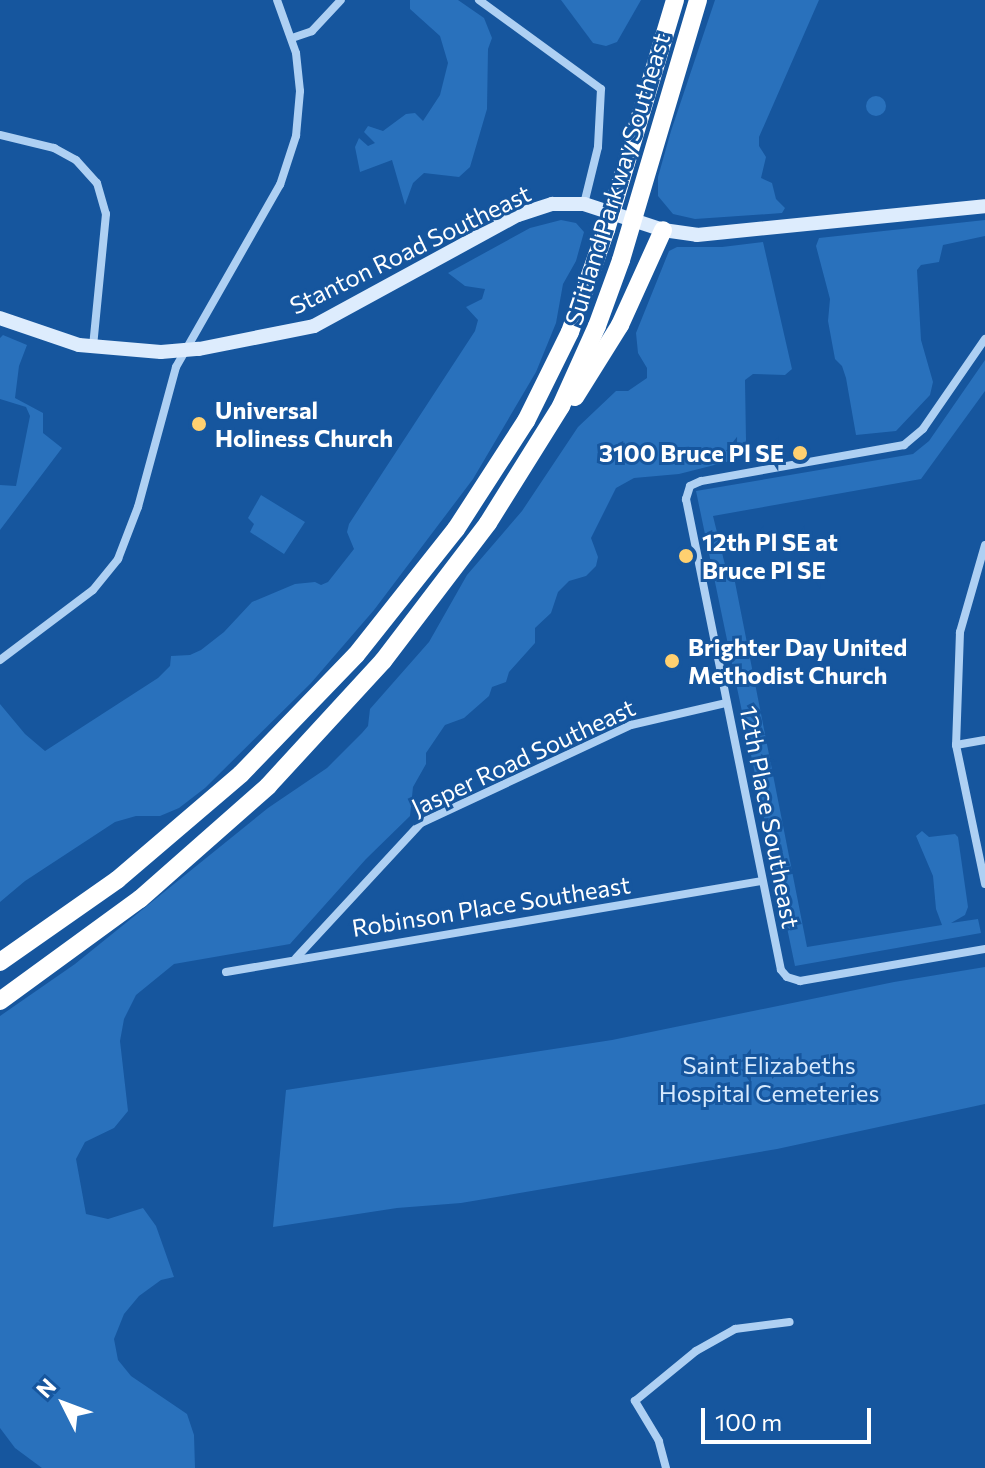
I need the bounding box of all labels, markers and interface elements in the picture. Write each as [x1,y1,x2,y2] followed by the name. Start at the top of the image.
[559,29,675,329] street label: Suitland Parkway Southeast
[285,178,535,320] street label: Stanton Road Southeast
[215,396,393,452] place label: Universal Holiness Church
[190,415,208,433] marker: Universal Holiness Church
[599,439,784,467] place label: 3100 Bruce Pl SE
[791,444,809,462] marker: 3100 Bruce Pl SE
[702,528,838,584] place label: 12th Pl SE at Bruce Pl SE
[677,547,695,565] marker: 12th Pl SE at Bruce Pl SE
[688,633,907,689] place label: Brighter Day United Methodist Church
[663,652,681,670] marker: Brighter Day United Methodist Church
[407,693,639,821] street label: Jasper Road Southeast
[734,703,806,931] street label: 12th Place Southeast
[350,870,632,942] street label: Robinson Place Southeast
[659,1051,879,1107] park label: Saint Elizabeths Hospital Cemeteries
[24,1364,104,1444] north arrow
[30,1372,61,1403] text: N
[705,1392,875,1442] scale bar
[715,1407,782,1436] text: 100 m

